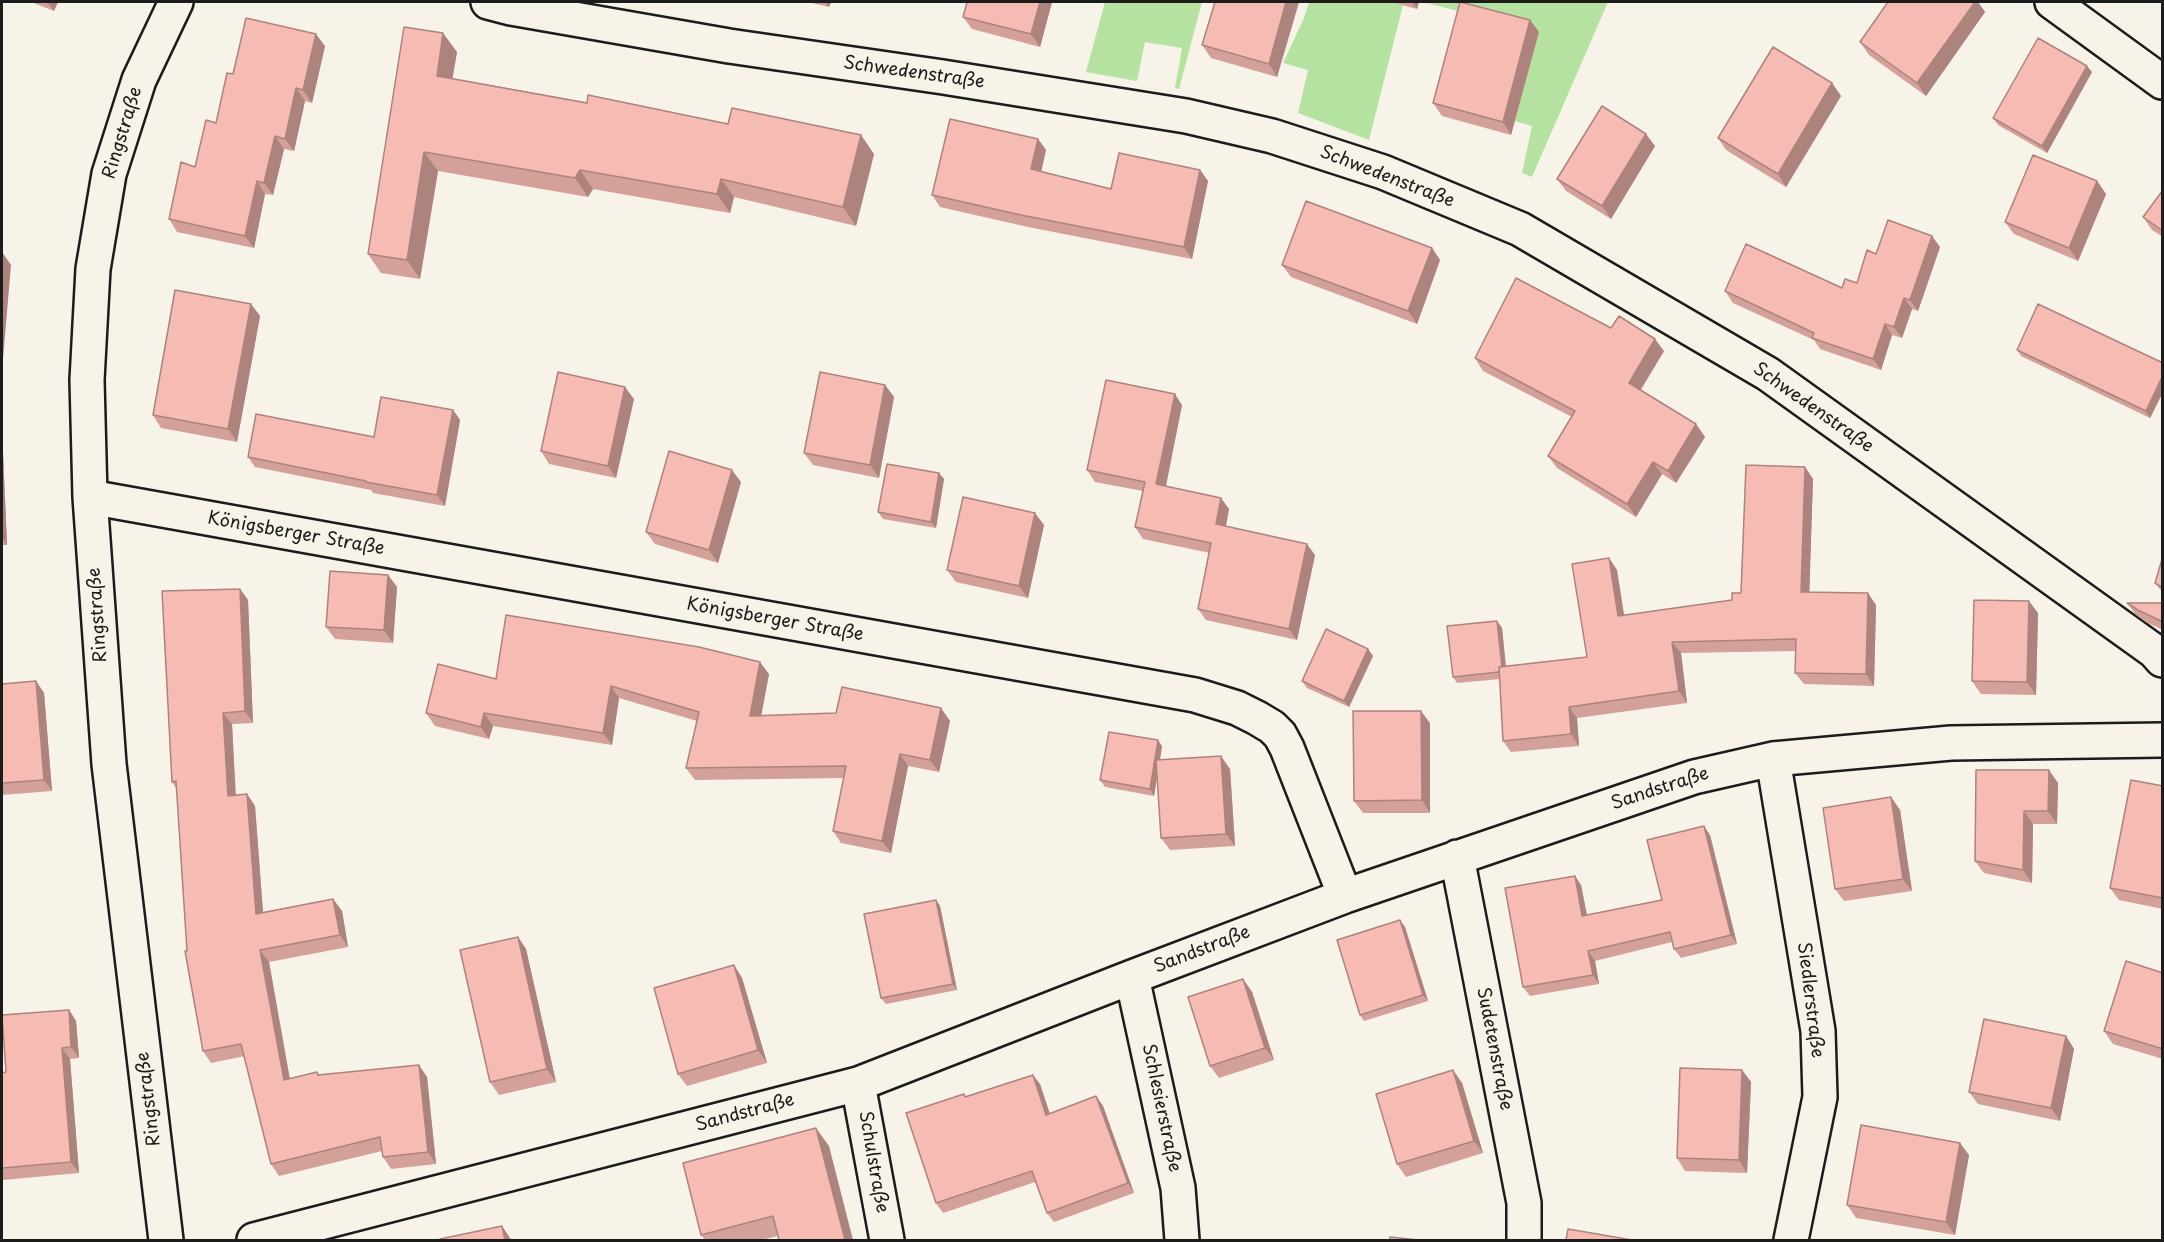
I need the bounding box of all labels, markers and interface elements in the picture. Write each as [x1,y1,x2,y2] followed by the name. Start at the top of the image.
[842,52,986,94] street label: Schwedenstraße
[99,84,147,182] street label: Ringstraße
[1317,141,1457,213] street label: Schwedenstraße
[1749,358,1877,458] street label: Schwedenstraße
[206,508,386,560] street label: Königsberger Straße
[84,567,112,663] street label: Ringstraße
[685,594,865,646] street label: Königsberger Straße
[1608,763,1712,815] street label: Sandstraße
[1151,922,1253,978] street label: Sandstraße
[1792,941,1828,1059] street label: Siedlerstraße
[1471,986,1517,1112] street label: Sudetenstraße
[1137,1042,1185,1174] street label: Schlesierstraße
[132,1050,166,1148] street label: Ringstraße
[693,1089,797,1137] street label: Sandstraße
[853,1109,893,1215] street label: Schulstraße

